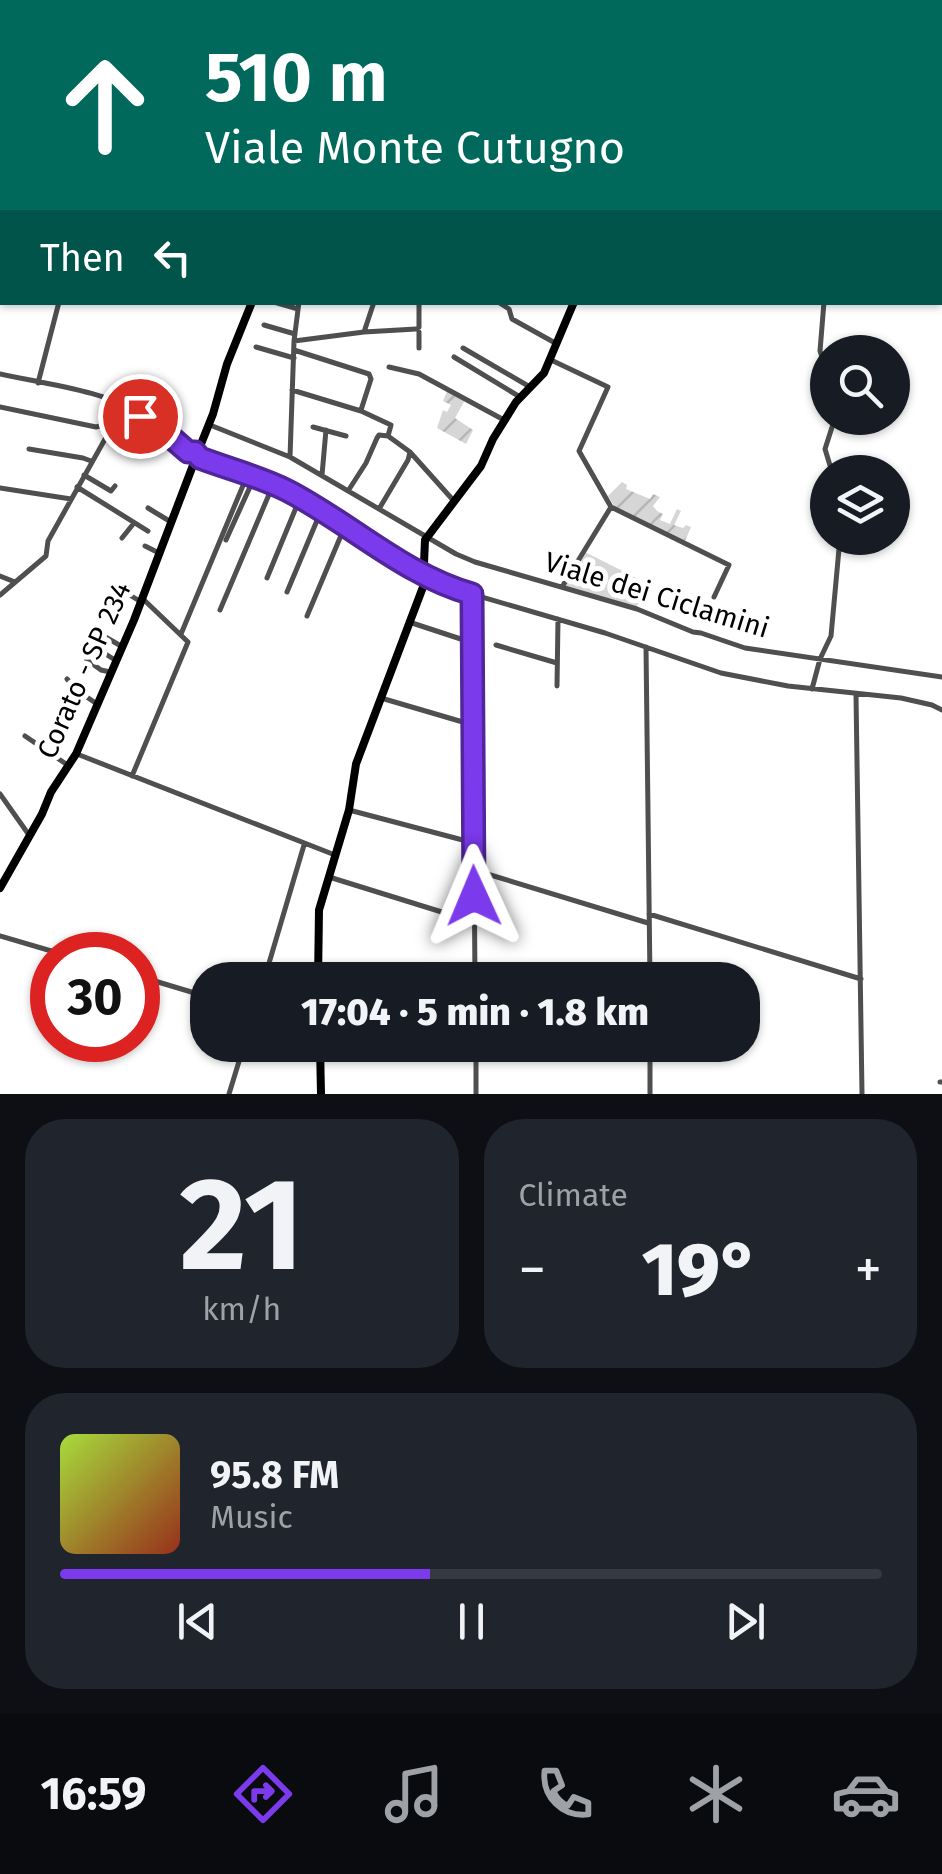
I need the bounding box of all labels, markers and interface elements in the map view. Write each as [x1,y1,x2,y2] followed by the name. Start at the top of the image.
[205,36,388,120] text: 510 m
[40,40,170,170] icon: ahead
[205,121,625,175] text: Viale Monte Cutugno
[145,230,200,285] icon: left
[40,235,125,281] text: Then
[810,335,910,555] map controls
[810,335,910,435] button: search
[98,374,183,459] pin
[113,389,168,444] icon: arrive
[810,455,910,555] button: layers
[541,545,773,645] street label: Viale dei Ciclamini
[30,576,138,764] street label: Corato - SP 234
[422,844,526,948] position arrow
[30,932,160,1062] speed limit sign: 30
[301,989,649,1035] text: 17:04 · 5 min · 1.8 km
[179,1147,304,1303] text: 21
[519,1176,628,1214] text: Climate
[642,1225,759,1315] text: 19°
[519,1237,546,1303] text: −
[855,1237,882,1303] text: +
[202,1290,281,1328] text: km/h
[210,1452,339,1498] text: 95.8 FM
[210,1498,293,1536] text: Music
[170,1594,225,1649] icon: previous
[444,1594,499,1649] icon: pause
[718,1594,773,1649] icon: next
[228,1759,298,1829] icon: directions
[379,1759,449,1829] icon: music
[530,1759,600,1829] icon: phone
[681,1759,751,1829] icon: climate
[831,1759,901,1829] icon: car
[40,1767,147,1821] text: 16:59

